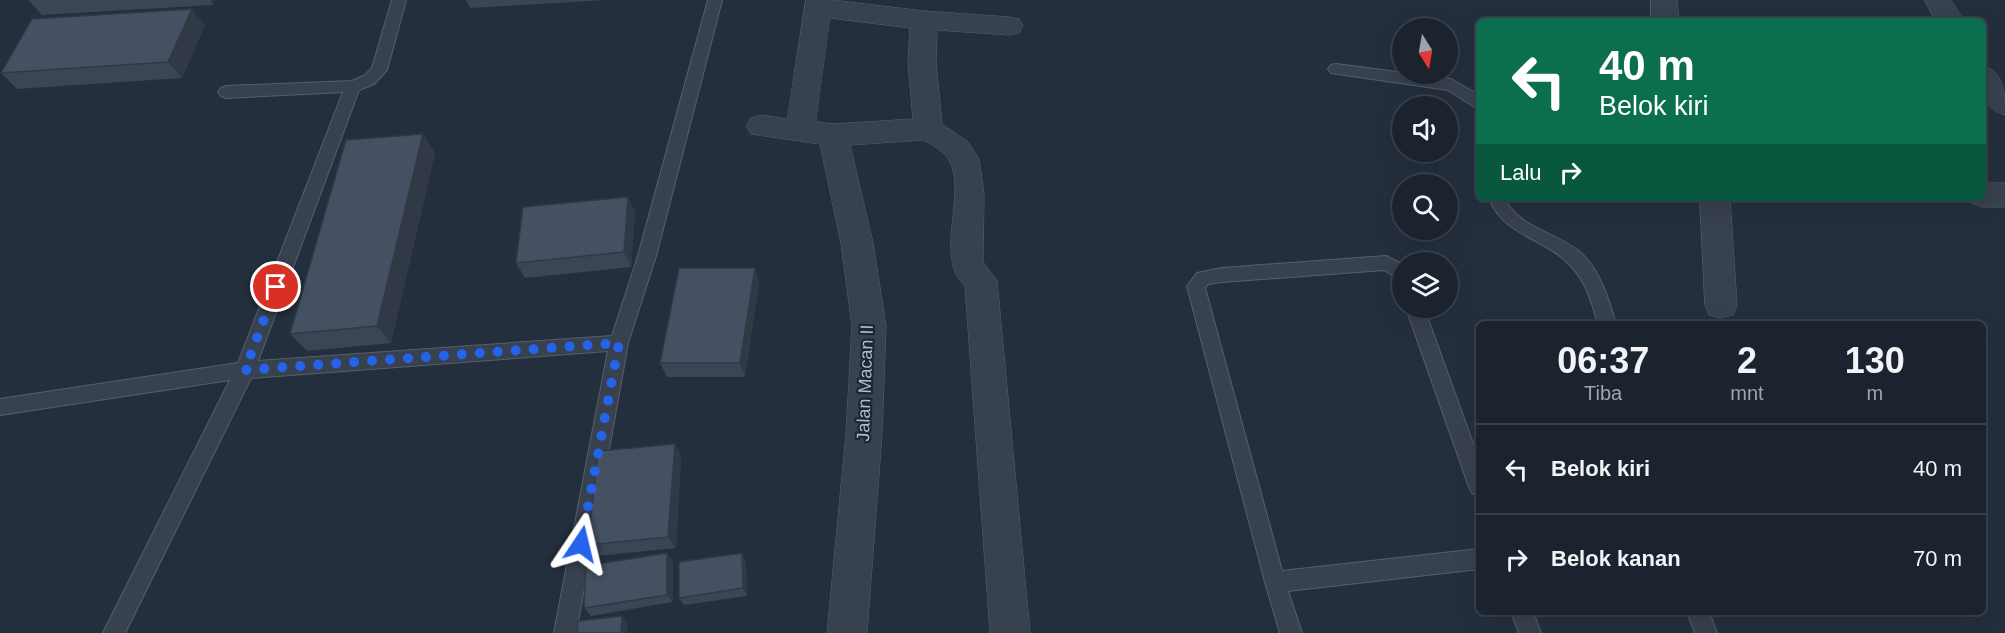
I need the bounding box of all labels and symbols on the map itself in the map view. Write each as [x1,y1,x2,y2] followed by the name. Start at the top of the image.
[1392,18,1458,84] north arrow
[250,261,301,312] pin
[853,324,877,442] street label: Jalan Macan II
[549,512,613,576] position arrow

